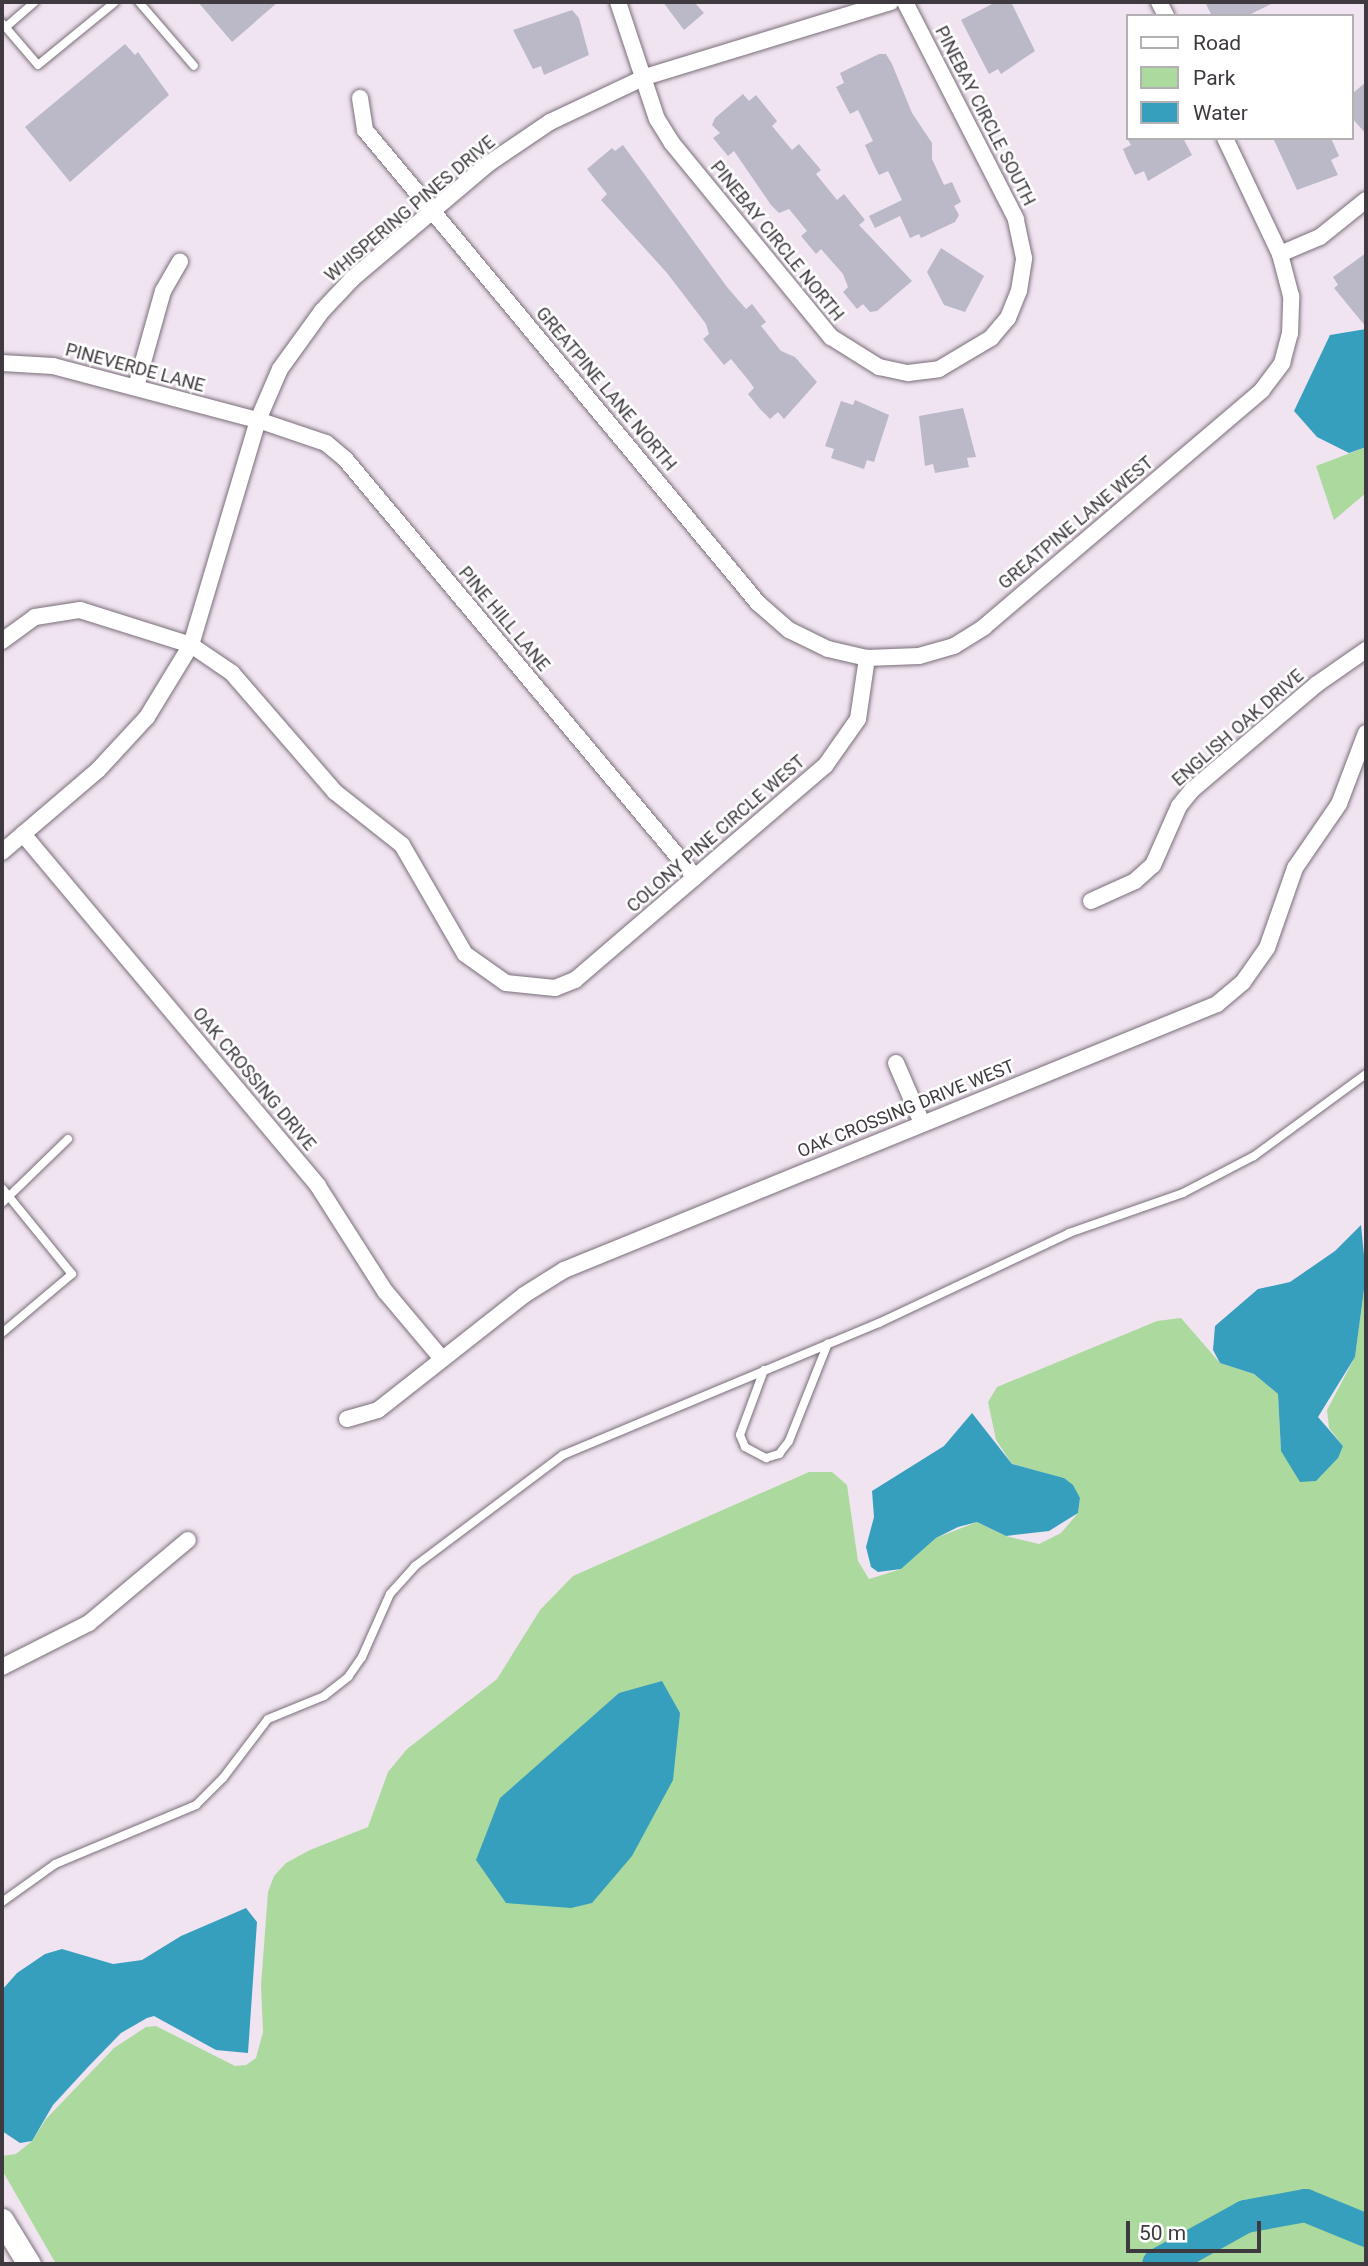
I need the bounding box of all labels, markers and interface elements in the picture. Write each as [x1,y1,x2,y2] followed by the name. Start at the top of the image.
[1126,14,1354,140] legend
[930,23,1040,209] street label: PINEBAY CIRCLE SOUTH
[1193,31,1241,55] text: Road
[1193,66,1235,90] text: Park
[1193,101,1248,125] text: Water
[321,131,499,287] street label: WHISPERING PINES DRIVE
[706,157,848,325] street label: PINEBAY CIRCLE NORTH
[531,303,681,475] street label: GREATPINE LANE NORTH
[63,339,207,397] street label: PINEVERDE LANE
[994,452,1158,594] street label: GREATPINE LANE WEST
[454,562,554,676] street label: PINE HILL LANE
[1168,665,1308,791] street label: ENGLISH OAK DRIVE
[623,751,809,917] street label: COLONY PINE CIRCLE WEST
[188,1003,320,1155] street label: OAK CROSSING DRIVE
[794,1055,1018,1163] street label: OAK CROSSING DRIVE WEST
[1130,2206,1265,2250] scale bar
[1139,2221,1186,2245] text: 50 m

